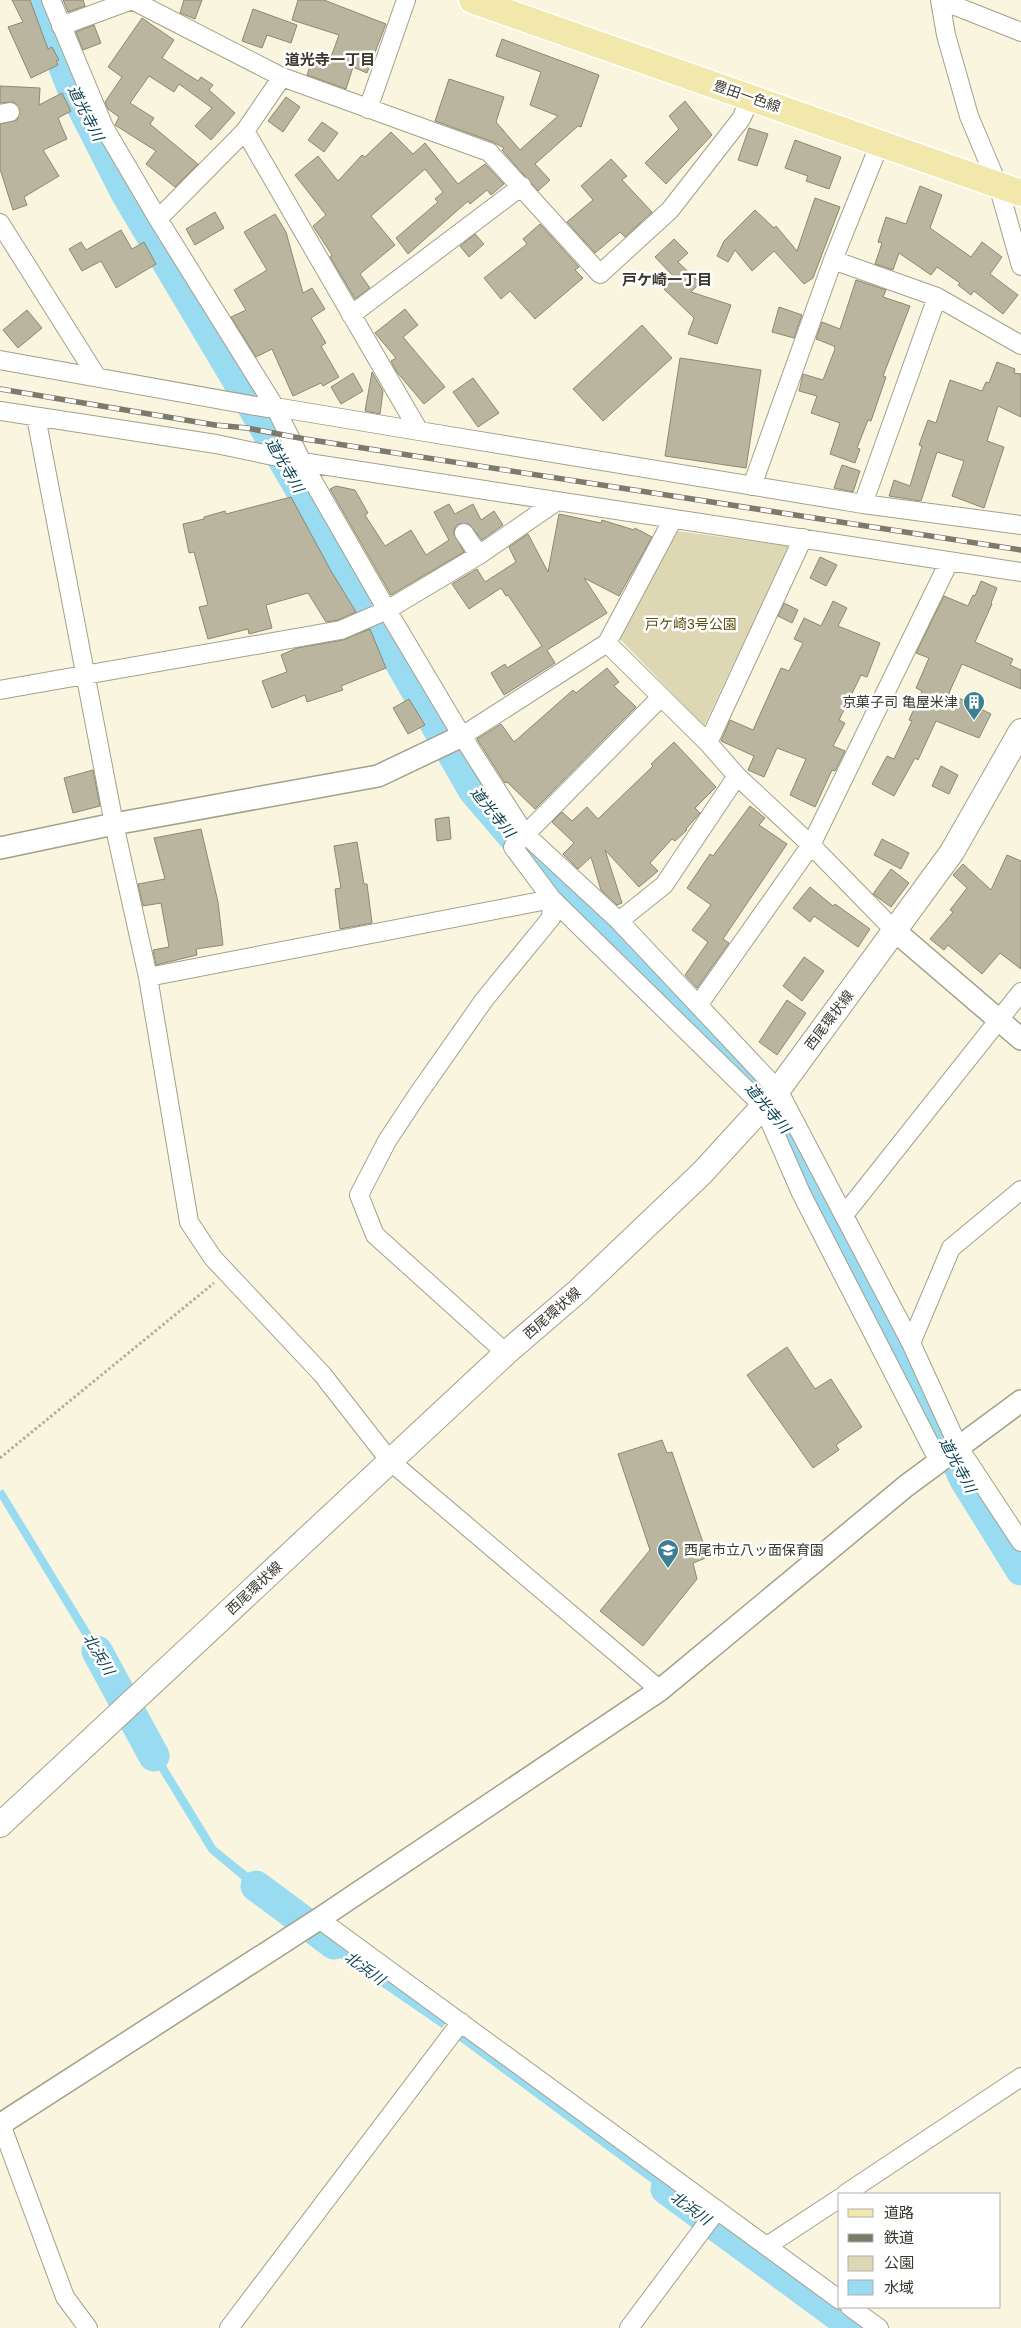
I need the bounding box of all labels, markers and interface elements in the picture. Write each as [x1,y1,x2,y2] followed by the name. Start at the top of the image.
[285,51,375,68] district label: 道光寺一丁目
[711,77,783,115] street label: 豊田一色線
[65,82,108,145] water label: 道光寺川
[622,271,712,288] district label: 戸ケ崎一丁目
[263,435,308,497] water label: 道光寺川
[645,616,737,632] park label: 戸ケ崎3号公園
[962,690,986,721] building icon: 京菓子司 亀屋米津
[842,694,958,710] place label: 京菓子司 亀屋米津
[468,783,520,842] water label: 道光寺川
[802,987,856,1053] street label: 西尾環状線
[742,1080,795,1138] water label: 道光寺川
[520,1284,584,1342] street label: 西尾環状線
[936,1435,981,1497] water label: 道光寺川
[656,1538,680,1569] school or university icon: 西尾市立八ッ面保育園
[684,1542,824,1558] place label: 西尾市立八ッ面保育園
[223,1558,285,1618] street label: 西尾環状線
[80,1630,119,1679] water label: 北浜川
[342,1948,390,1989] water label: 北浜川
[668,2188,716,2229] water label: 北浜川
[838,2193,1001,2308] legend
[884,2204,914,2221] text: 道路
[884,2229,914,2246] text: 鉄道
[884,2254,914,2271] text: 公園
[884,2279,914,2296] text: 水域

